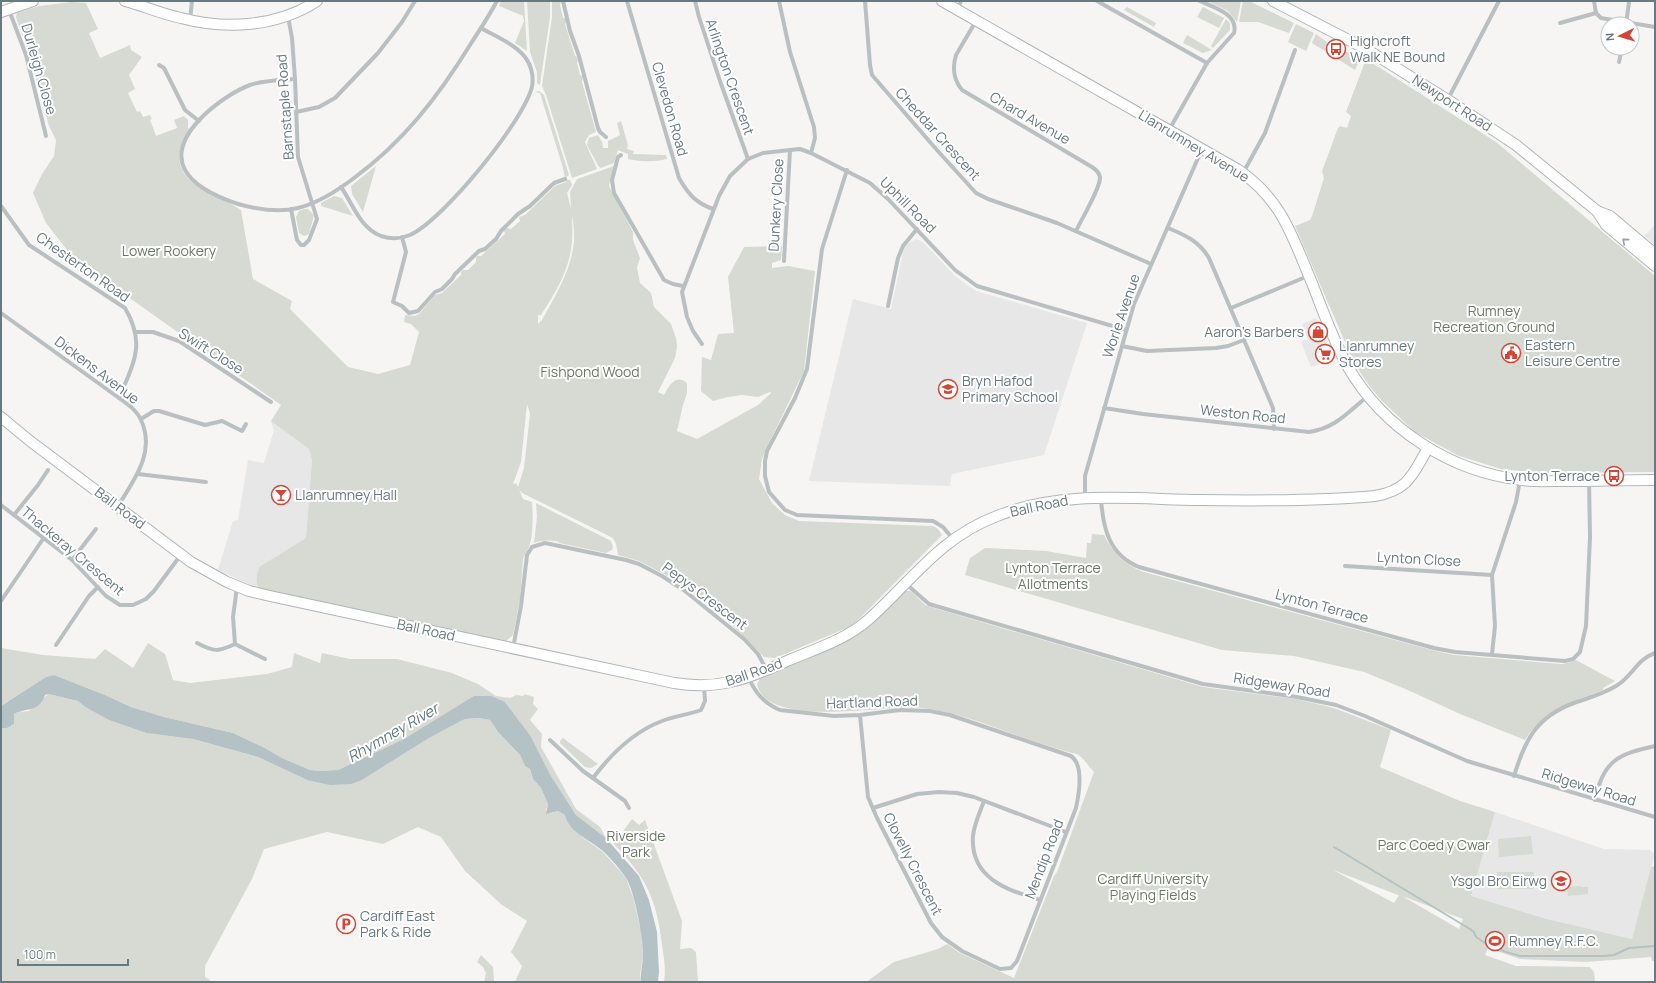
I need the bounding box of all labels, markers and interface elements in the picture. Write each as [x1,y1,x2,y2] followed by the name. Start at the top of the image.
[702,16,759,138] street label: Arlington Crescent
[1600,16,1640,56] north arrow
[17,21,62,117] street label: Durleigh Close
[1350,31,1445,66] place label: Highcroft Walk NE Bound
[1602,32,1617,42] text: N
[1325,38,1347,60] bus stop icon: Highcroft Walk NE Bound
[271,53,298,161] street label: Barnstaple Road
[648,60,693,158] street label: Clevedon Road
[1409,70,1496,135] street label: Newport Road
[892,83,985,184] street label: Cheddar Crescent
[987,87,1074,148] street label: Chard Avenue
[1135,105,1253,186] street label: Llanrumney Avenue
[764,158,787,252] street label: Dunkery Close
[876,172,941,237] street label: Uphill Road
[33,227,134,306] street label: Chesterton Road
[1623,238,1630,245] one-way arrow
[122,241,217,260] park label: Lower Rookery
[1097,271,1144,360] street label: Worle Avenue
[1433,301,1555,336] park label: Rumney Recreation Ground
[1307,321,1329,343] shop icon: Aaron's Barbers
[1204,322,1304,341] place label: Aaron's Barbers
[175,323,247,378] street label: Swift Close
[51,331,144,408] street label: Dickens Avenue
[1525,335,1620,370] place label: Eastern Leisure Centre
[1339,336,1415,371] place label: Llanrumney Stores
[1500,342,1522,364] public building icon: Eastern Leisure Centre
[1314,343,1336,365] supermarket icon: Llanrumney Stores
[540,362,640,381] park label: Fishpond Wood
[962,371,1058,406] place label: Bryn Hafod Primary School
[937,378,959,400] school or university icon: Bryn Hafod Primary School
[1199,400,1287,427] street label: Weston Road
[1603,465,1625,487] bus stop icon: Lynton Terrace
[1504,466,1600,485] place label: Lynton Terrace
[91,482,150,533] street label: Ball Road
[270,484,292,506] bar icon: Llanrumney Hall
[295,485,397,504] place label: Llanrumney Hall
[1008,490,1070,521] street label: Ball Road
[18,502,129,600] street label: Thackeray Crescent
[1377,547,1461,570] street label: Lynton Close
[659,557,752,634] street label: Pepys Crescent
[1005,558,1101,593] park label: Lynton Terrace Allotments
[1273,584,1371,627] street label: Lynton Terrace
[395,614,457,645] street label: Ball Road
[723,653,785,690] street label: Ball Road
[1232,667,1332,702] street label: Ridgeway Road
[826,690,918,713] street label: Hartland Road
[343,697,444,767] water label: Rhymney River
[1540,763,1639,810] street label: Ridgeway Road
[879,809,948,919] street label: Clovelly Crescent
[1020,816,1067,901] street label: Mendip Road
[607,826,665,861] park label: Riverside Park
[1378,835,1490,854] park label: Parc Coed y Cwar
[1098,869,1209,904] park label: Cardiff University Playing Fields
[1550,870,1572,892] school or university icon: Ysgol Bro Eirwg
[1451,871,1547,890] place label: Ysgol Bro Eirwg
[360,906,435,941] place label: Cardiff East Park & Ride
[335,913,357,935] parking icon: Cardiff East Park & Ride
[1484,930,1506,952] sports icon: Rumney R.F.C.
[1509,931,1599,950] place label: Rumney R.F.C.
[18,941,128,967] scale bar
[24,946,56,963] text: 100 m

